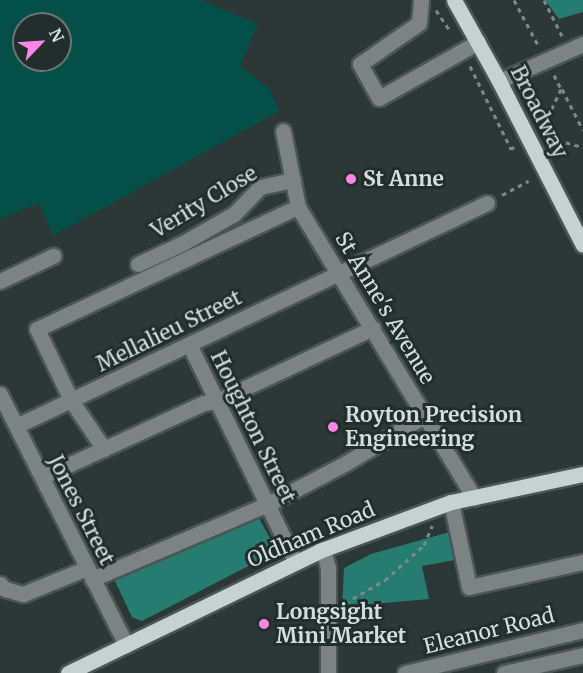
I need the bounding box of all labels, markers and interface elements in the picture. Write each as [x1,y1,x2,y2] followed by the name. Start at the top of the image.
[12,12,72,72] north arrow
[45,25,68,45] text: N
[505,62,573,162] street label: Broadway
[147,161,261,243] street label: Verity Close
[363,166,444,192] place label: St Anne
[344,172,358,186] marker: St Anne
[330,228,440,388] street label: St Anne's Avenue
[92,285,246,377] street label: Mellalieu Street
[205,347,301,507] street label: Houghton Street
[345,402,522,452] place label: Royton Precision Engineering
[326,420,340,434] marker: Royton Precision Engineering
[43,451,119,569] street label: Jones Street
[243,497,379,573] street label: Oldham Road
[276,599,406,649] place label: Longsight Mini Market
[421,603,557,659] street label: Eleanor Road
[257,617,271,631] marker: Longsight Mini Market

